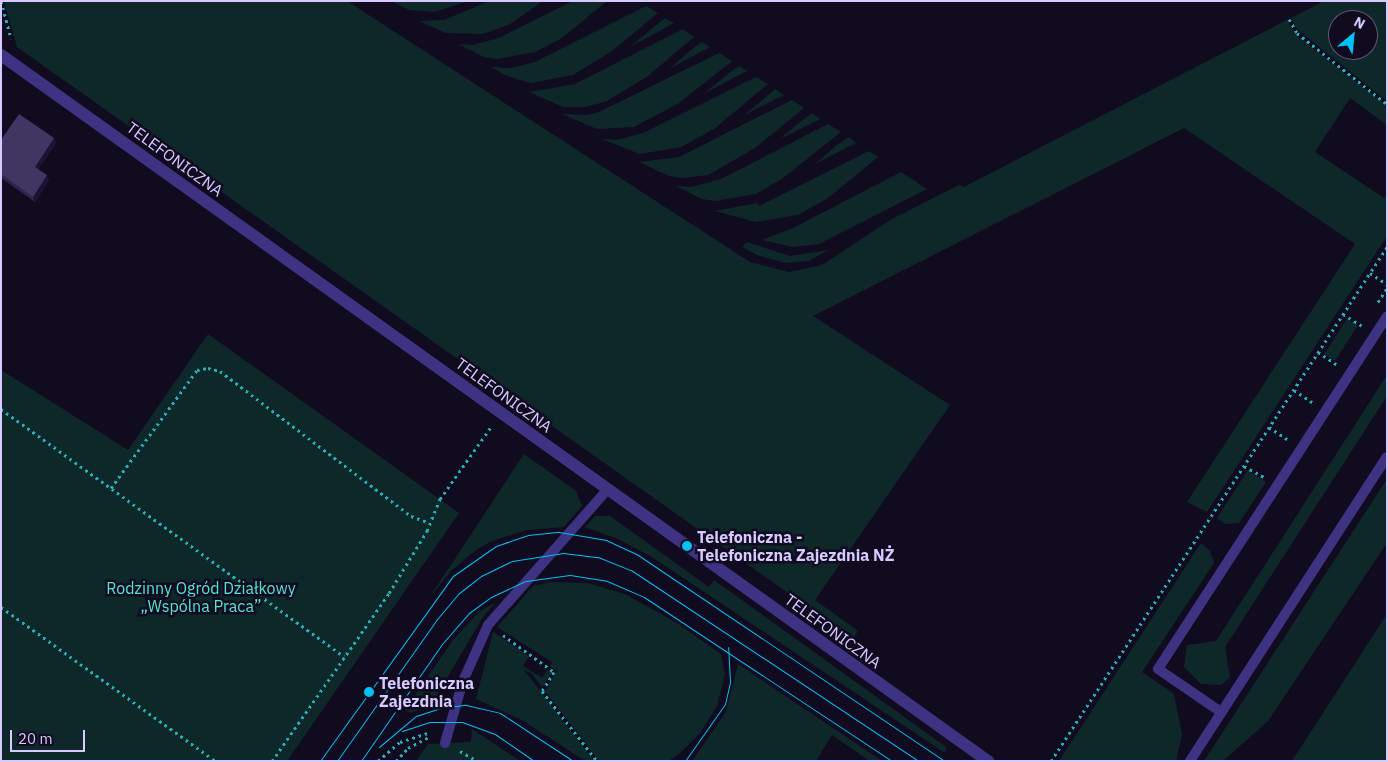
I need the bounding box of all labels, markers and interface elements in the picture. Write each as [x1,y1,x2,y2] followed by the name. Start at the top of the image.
[1328,10,1378,60] north arrow
[1351,12,1368,33] text: N
[123,118,227,200] street label: TELEFONICZNA
[452,354,556,436] street label: TELEFONICZNA
[697,527,894,565] place label: Telefoniczna - Telefoniczna Zajezdnia NŻ
[681,540,693,552] marker: Telefoniczna - Telefoniczna Zajezdnia NŻ
[106,578,296,616] park label: Rodzinny Ogród Działkowy „Wspólna Praca”
[781,590,885,672] street label: TELEFONICZNA
[379,673,474,711] place label: Telefoniczna Zajezdnia
[363,686,375,698] marker: Telefoniczna Zajezdnia
[12,720,88,752] scale bar
[18,729,53,748] text: 20 m

